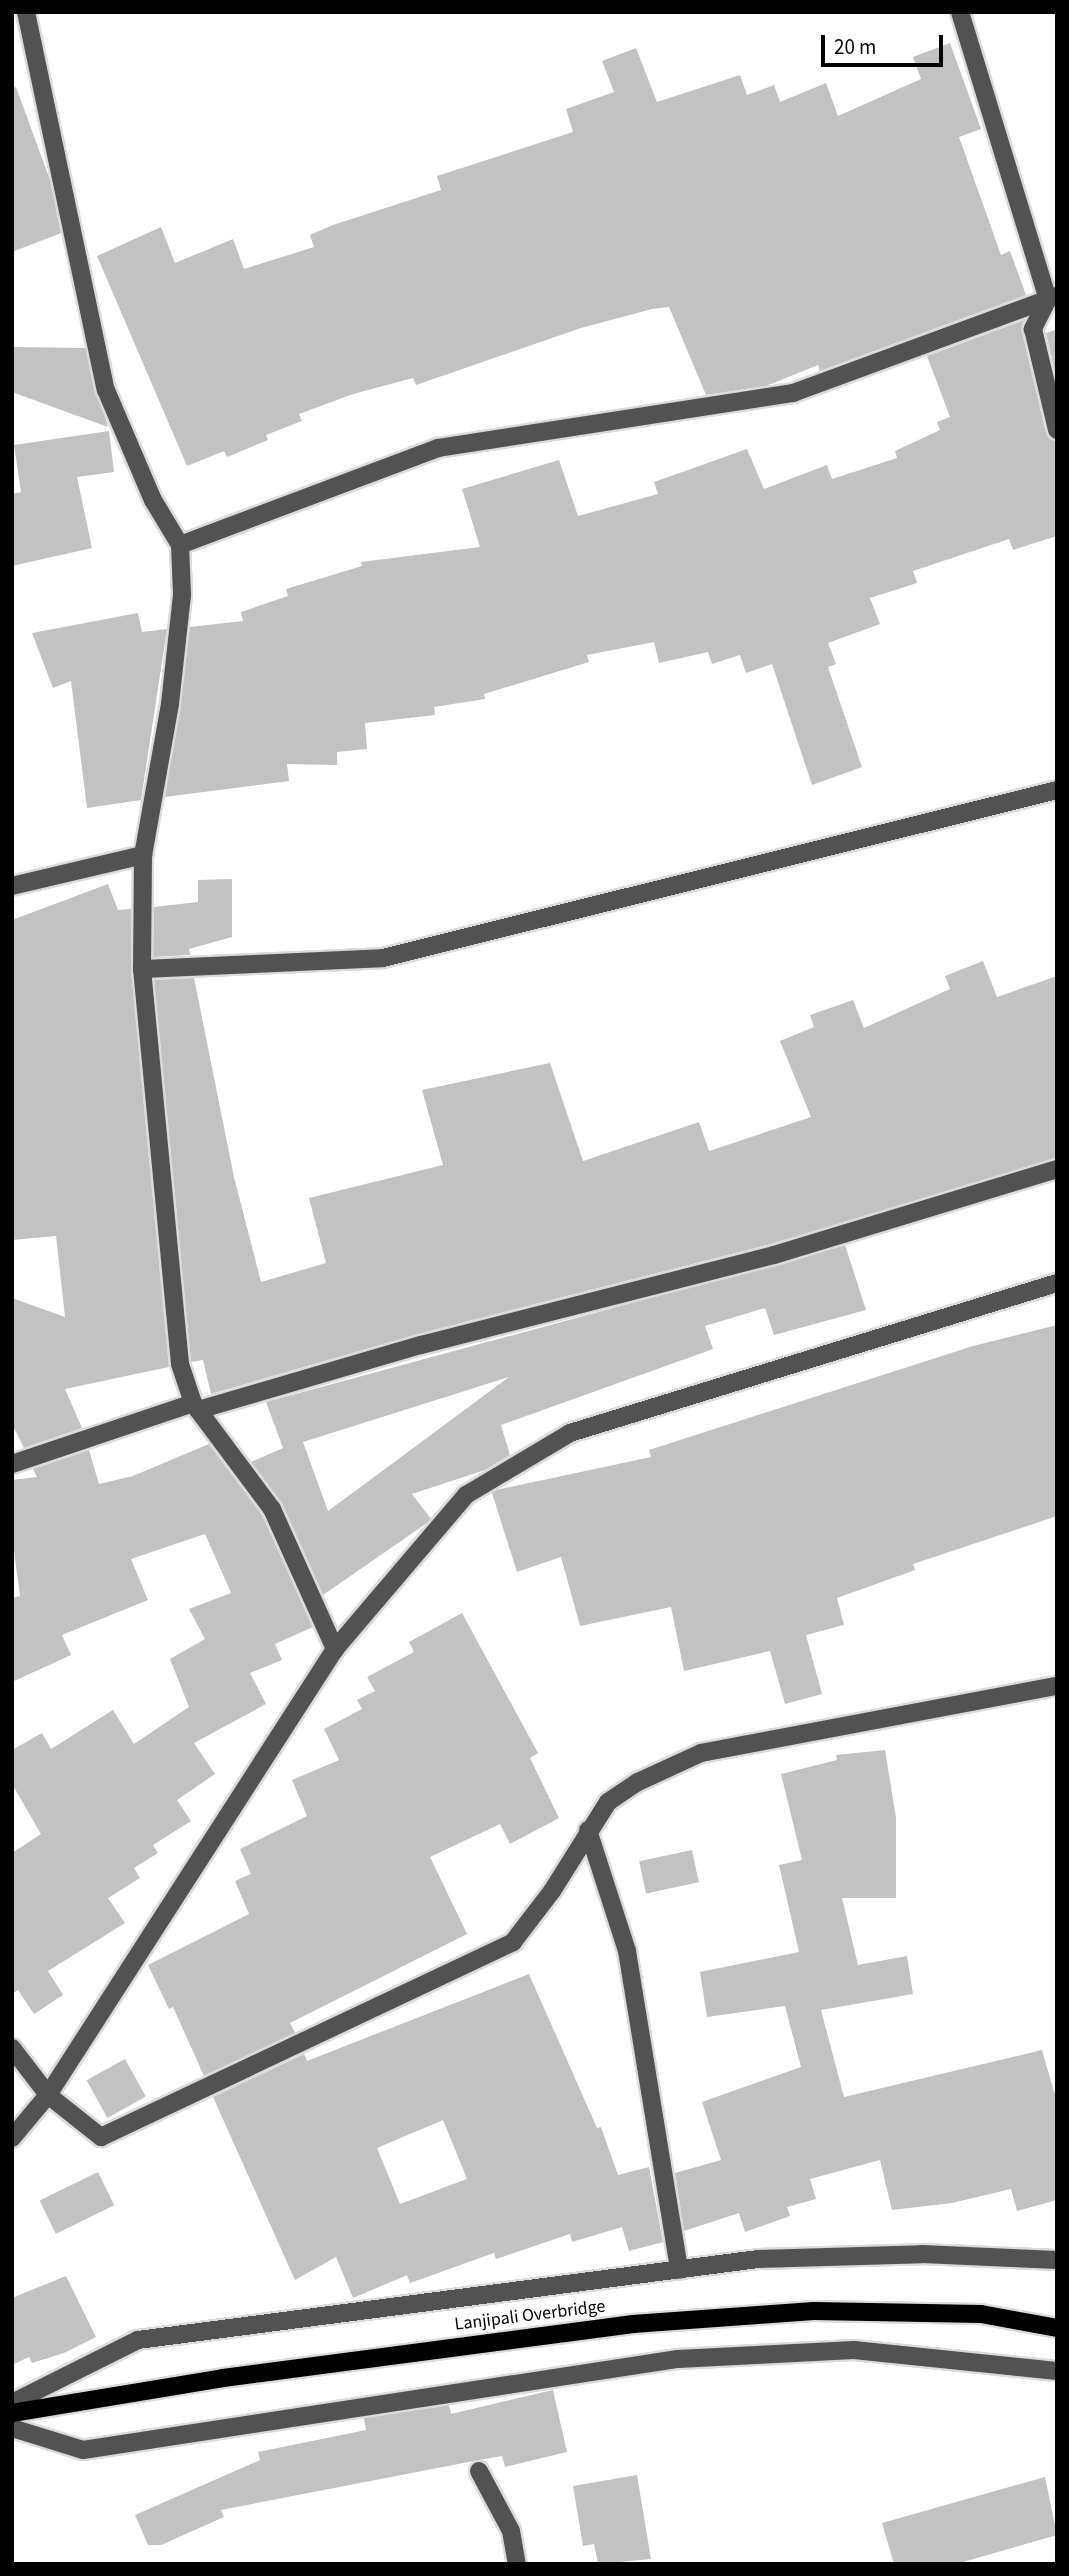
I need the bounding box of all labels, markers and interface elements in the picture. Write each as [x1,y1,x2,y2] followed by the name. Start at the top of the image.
[824,21,946,65] scale bar
[834,32,876,62] text: 20 m
[453,2296,607,2336] street label: Lanjipali Overbridge

